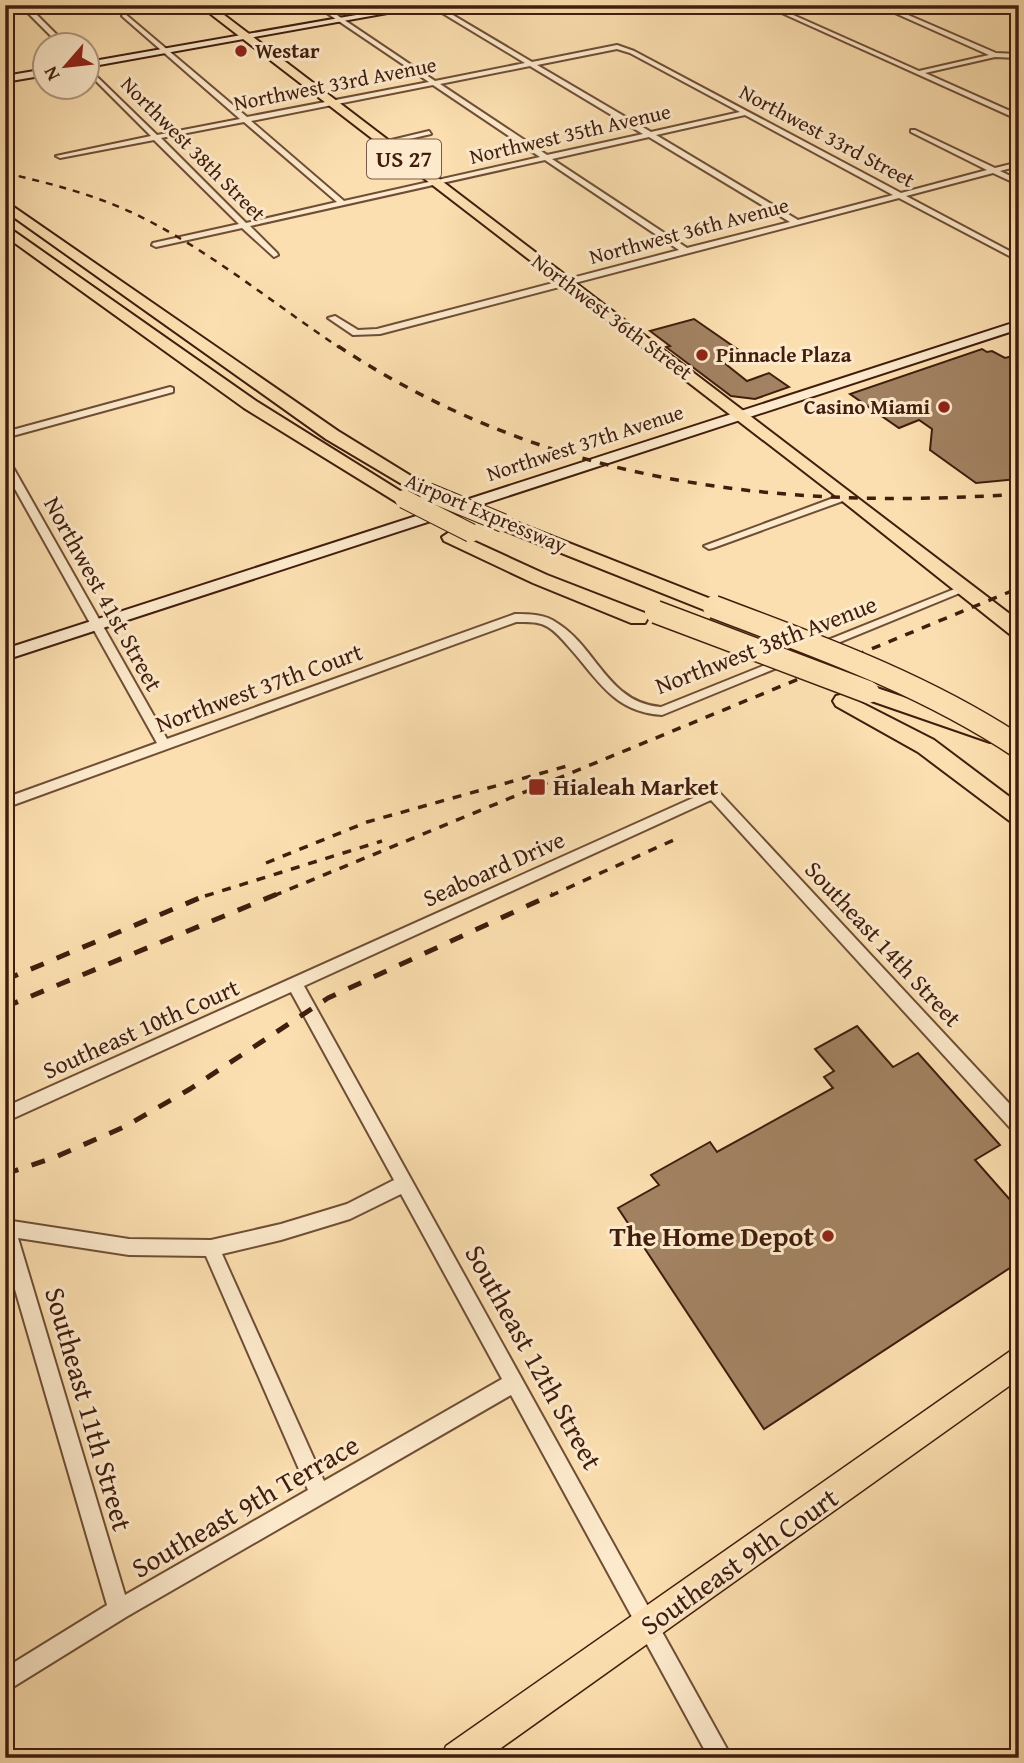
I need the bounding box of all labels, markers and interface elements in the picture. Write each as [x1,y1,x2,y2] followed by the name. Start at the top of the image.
[32,32,102,102] north arrow
[255,35,320,66] place label: Westar
[233,43,249,59] marker: Westar
[231,49,439,118] street label: Northwest 33rd Avenue
[36,62,66,86] text: N
[114,69,273,229] street label: Northwest 38th Street
[734,76,921,195] street label: Northwest 33rd Street
[466,95,674,172] street label: Northwest 35th Avenue
[367,140,441,178] road number: US 27
[586,189,792,272] street label: Northwest 36th Avenue
[525,246,700,388] street label: Northwest 36th Street
[716,339,852,370] place label: Pinnacle Plaza
[694,347,710,363] marker: Pinnacle Plaza
[804,391,930,422] place label: Casino Miami
[482,396,688,489] street label: Northwest 37th Avenue
[936,399,952,415] marker: Casino Miami
[401,465,572,561] street label: Airport Expressway
[35,490,172,698] street label: Northwest 41st Street
[650,586,882,703] street label: Northwest 38th Avenue
[150,634,368,741] street label: Northwest 37th Court
[553,769,718,804] place label: Hialeah Market
[527,777,547,797] marker: Hialeah Market
[417,822,570,915] street label: Seaboard Drive
[797,853,970,1035] street label: Southeast 14th Street
[37,969,245,1088] street label: Southeast 10th Court
[609,1215,814,1256] place label: The Home Depot
[820,1228,836,1244] marker: The Home Depot
[455,1237,613,1477] street label: Southeast 12th Street
[35,1282,144,1536] street label: Southeast 11th Street
[123,1424,366,1588] street label: Southeast 9th Terrace
[631,1477,846,1644] street label: Southeast 9th Court

